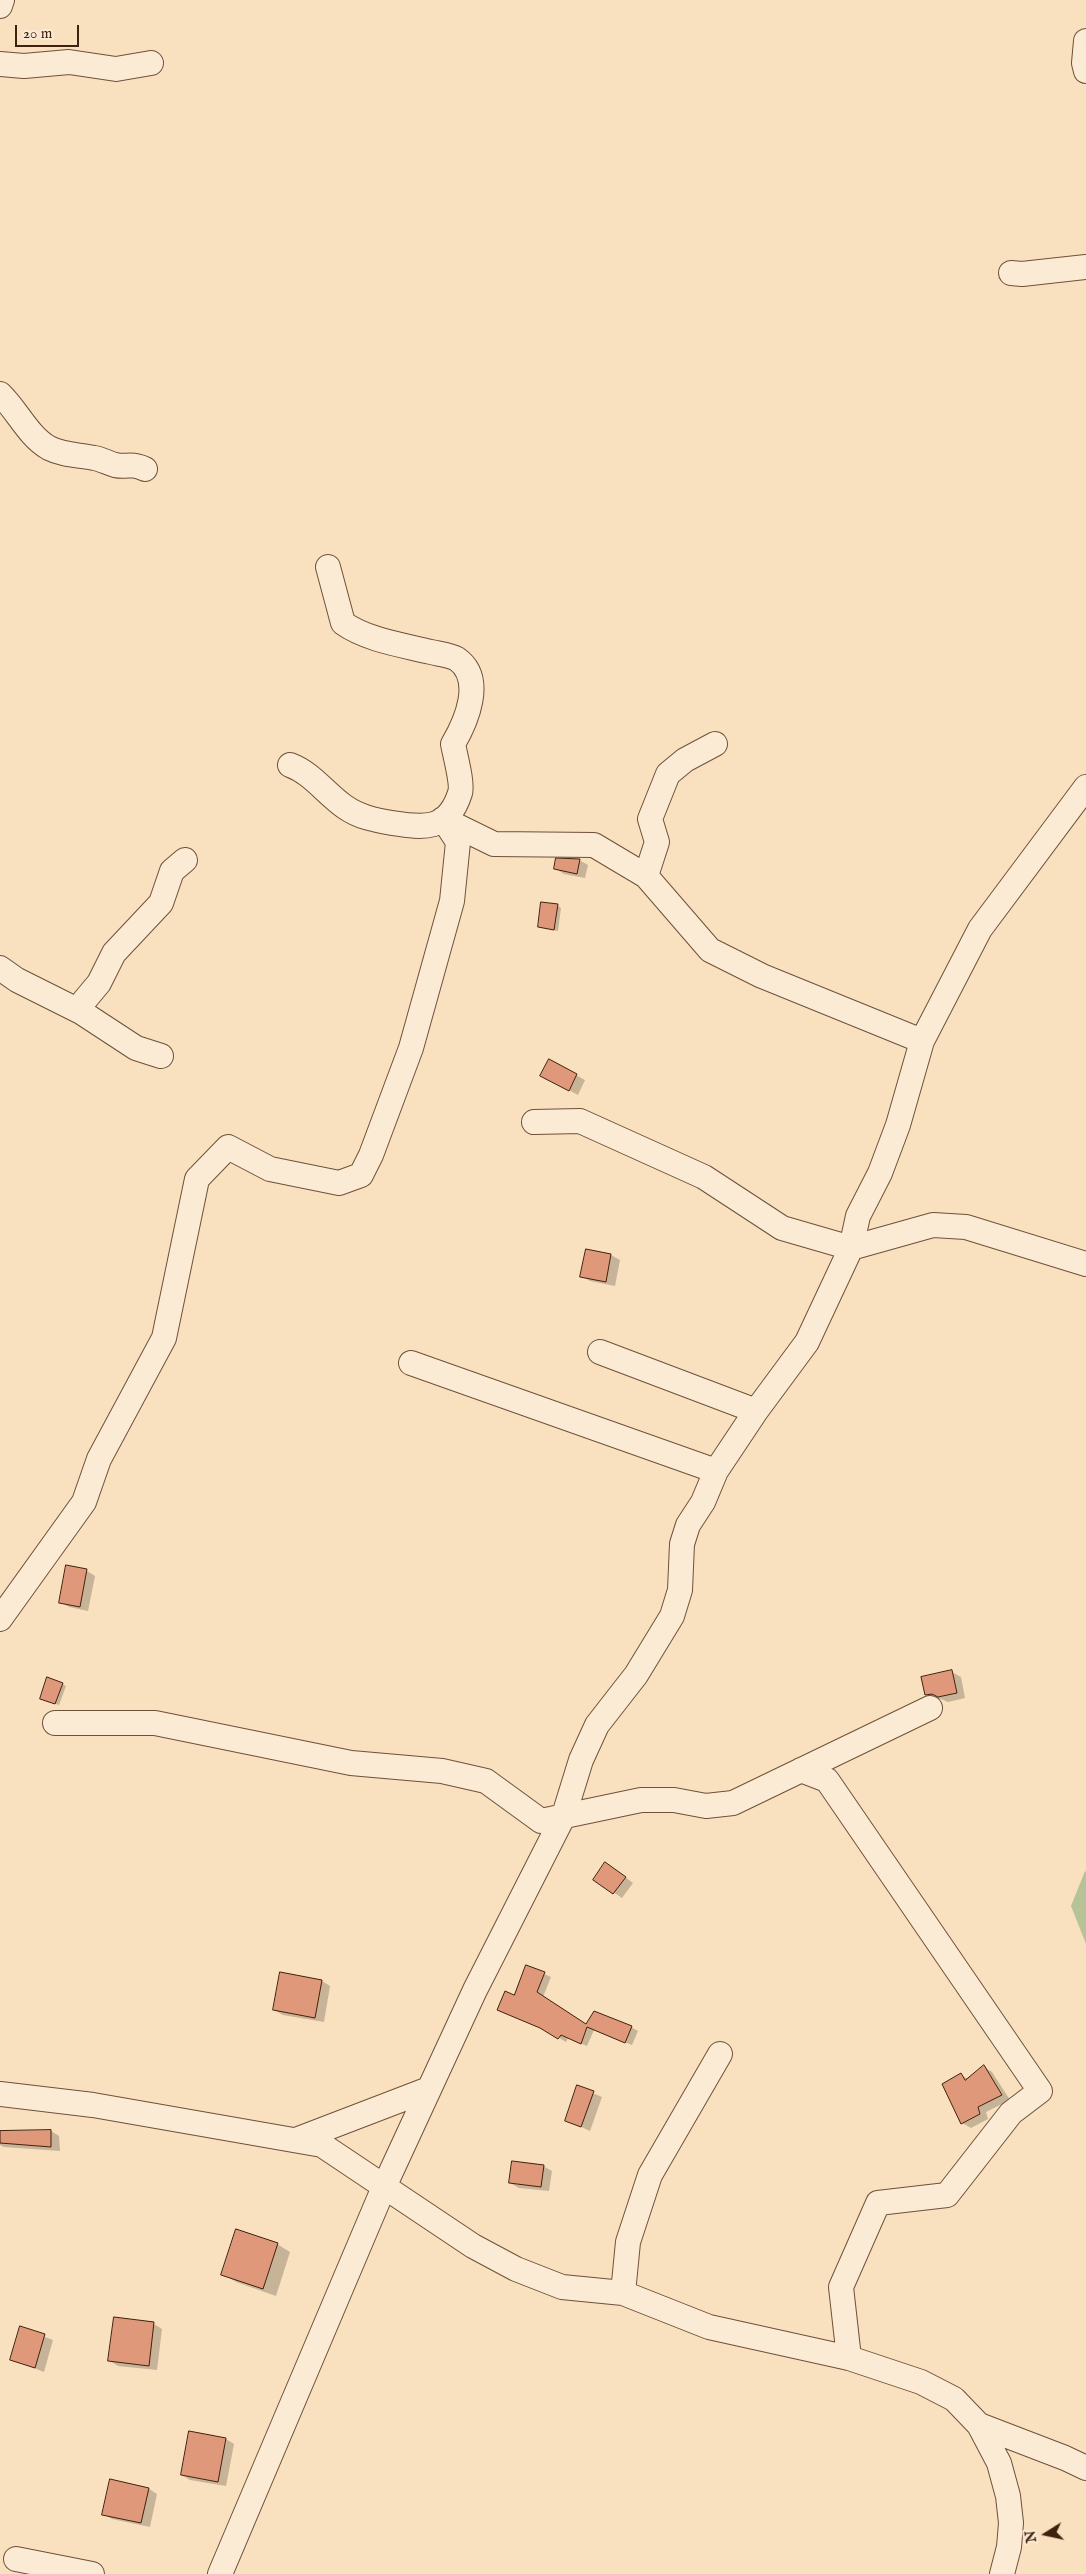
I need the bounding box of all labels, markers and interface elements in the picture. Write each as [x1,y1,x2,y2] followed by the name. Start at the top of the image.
[18,15,81,47] scale bar
[23,24,52,43] text: 20 m
[1021,2509,1071,2559] north arrow
[1021,2529,1041,2544] text: N

